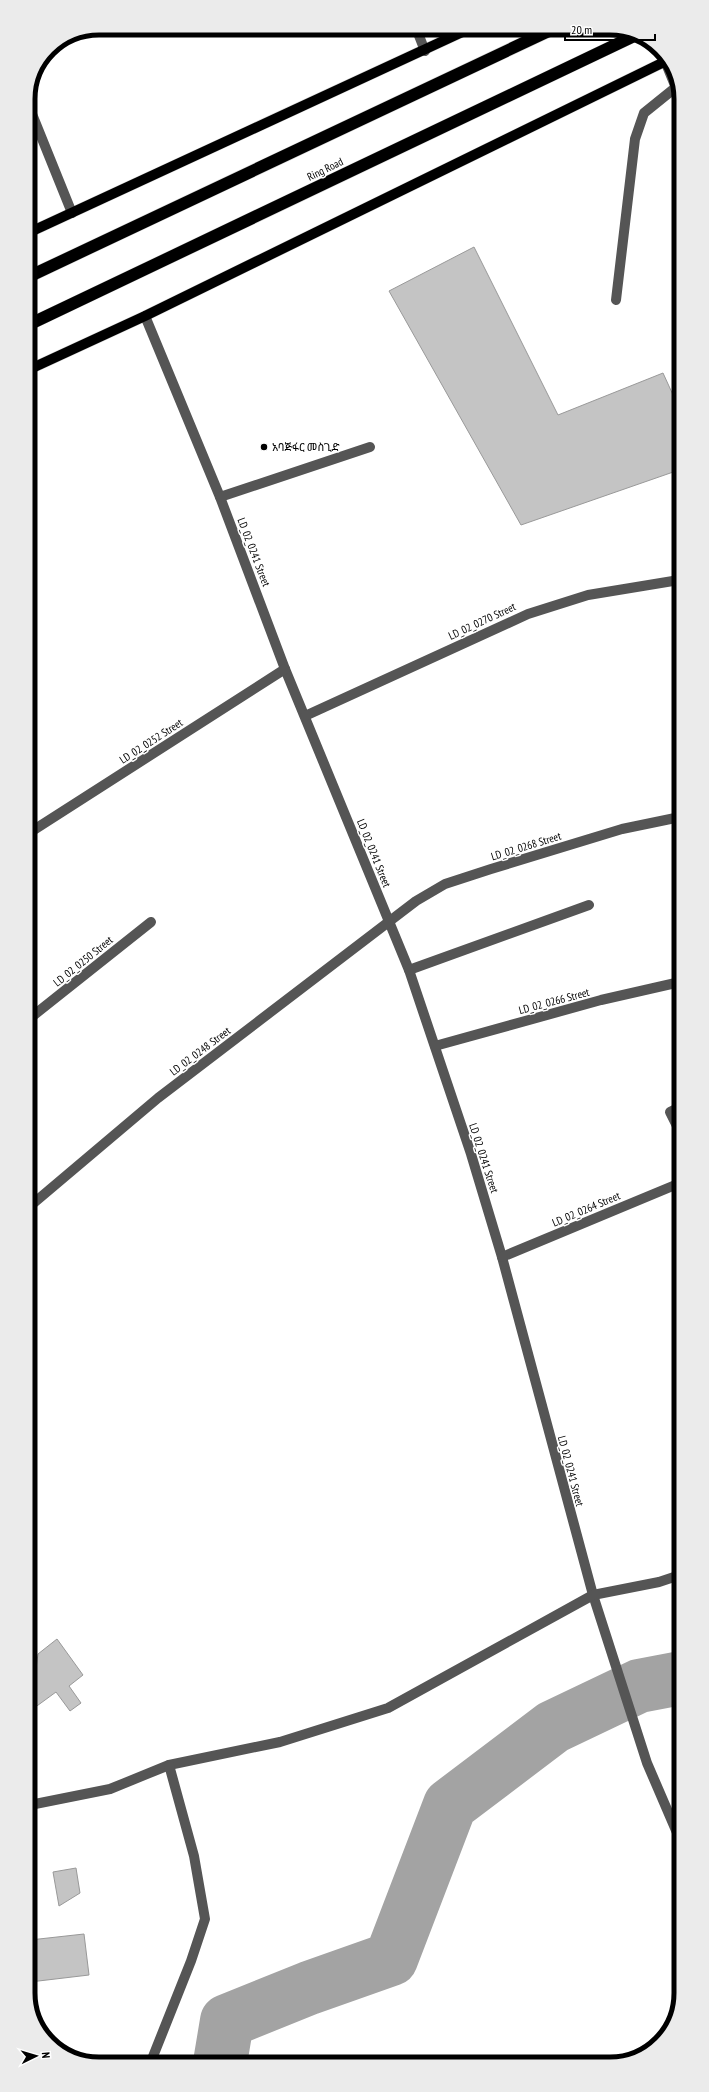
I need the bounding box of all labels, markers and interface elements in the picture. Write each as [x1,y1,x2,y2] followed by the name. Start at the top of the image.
[565,16,655,42] scale bar
[571,22,592,37] text: 20 m
[305,154,346,184] street label: Ring Road
[272,440,340,454] place label: አባጅፋር መስጊድ
[259,442,269,452] marker: አባጅፋር መስጊድ
[234,516,274,588] street label: LD_02_0241 Street
[446,599,518,643] street label: LD_02_0270 Street
[117,715,185,767] street label: LD_02_0252 Street
[354,817,394,889] street label: LD_02_0241 Street
[489,829,563,863] street label: LD_02_0268 Street
[50,933,116,989] street label: LD_02_0250 Street
[517,985,591,1017] street label: LD_02_0266 Street
[167,1024,233,1078] street label: LD_02_0248 Street
[466,1121,502,1195] street label: LD_02_0241 Street
[550,1188,622,1230] street label: LD_02_0264 Street
[555,1434,587,1508] street label: LD_02_0241 Street
[16,2036,56,2076] north arrow
[39,2052,53,2059] text: N

